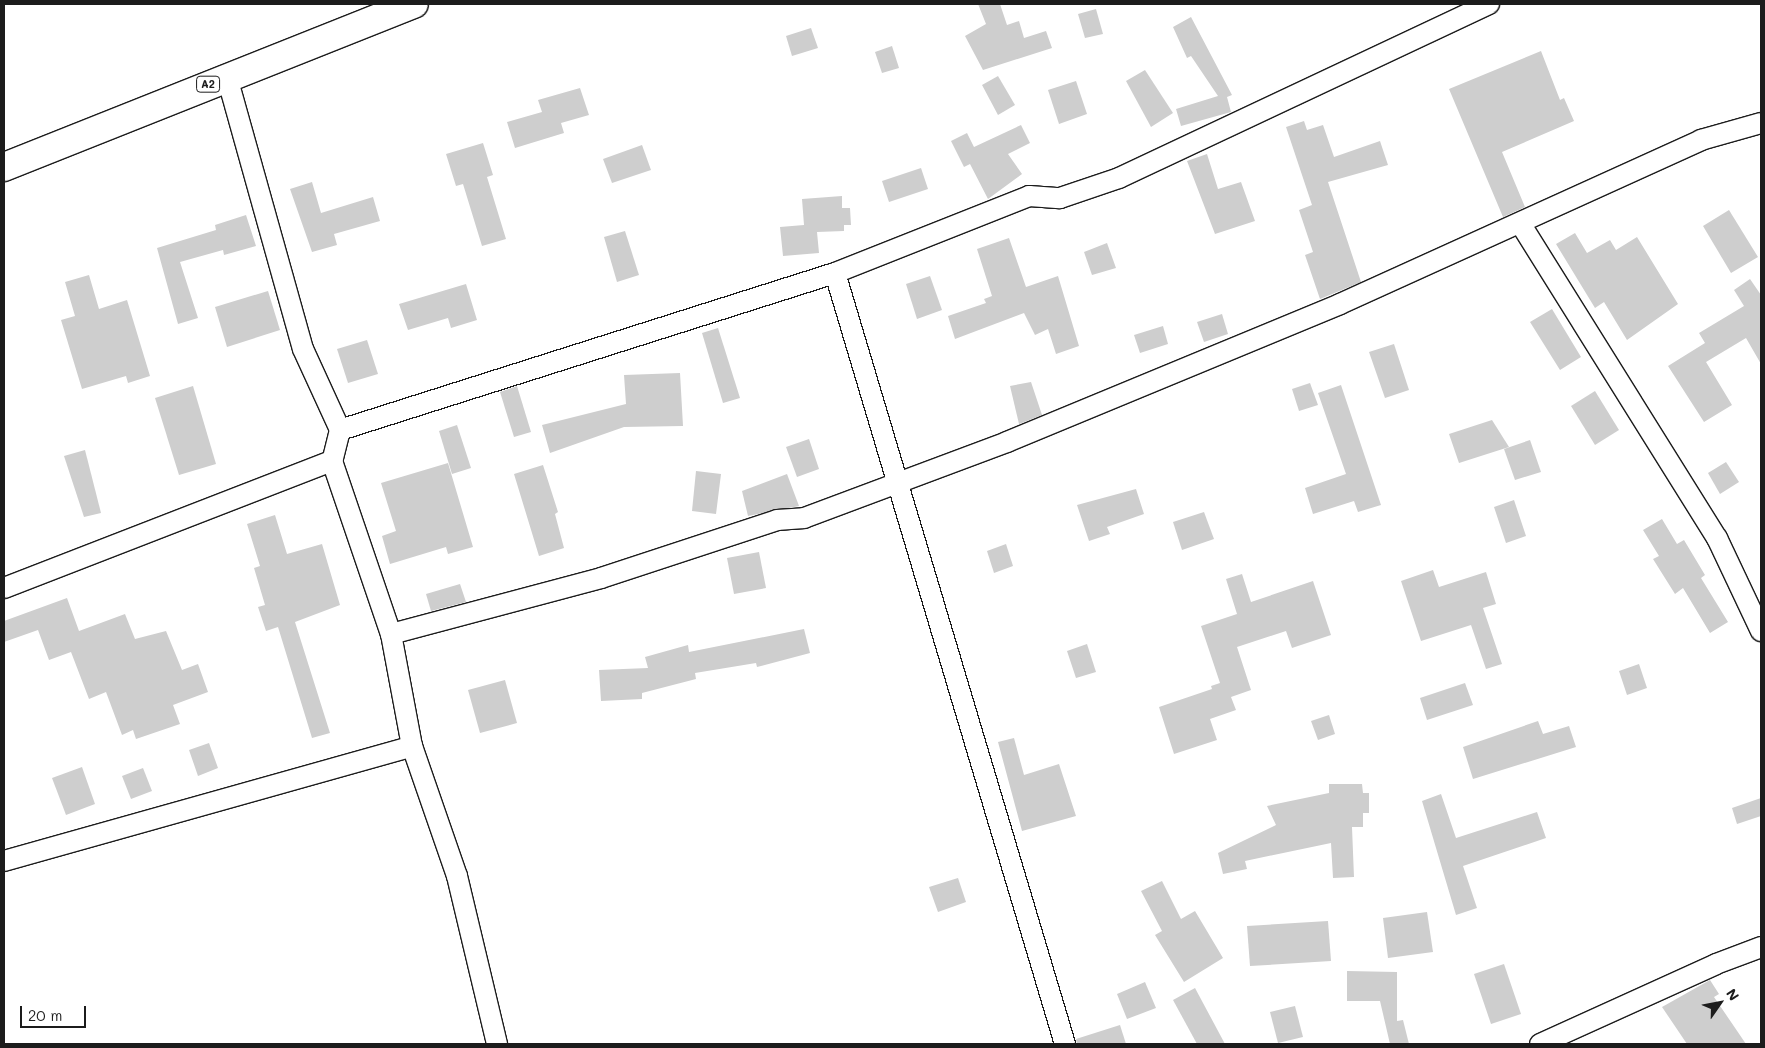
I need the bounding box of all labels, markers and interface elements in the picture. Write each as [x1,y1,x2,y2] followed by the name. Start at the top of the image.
[196,76,220,92] road number: A2
[1695,978,1745,1028] north arrow
[1722,985,1744,1004] text: N
[22,996,89,1028] scale bar
[28,1005,62,1025] text: 20 m

